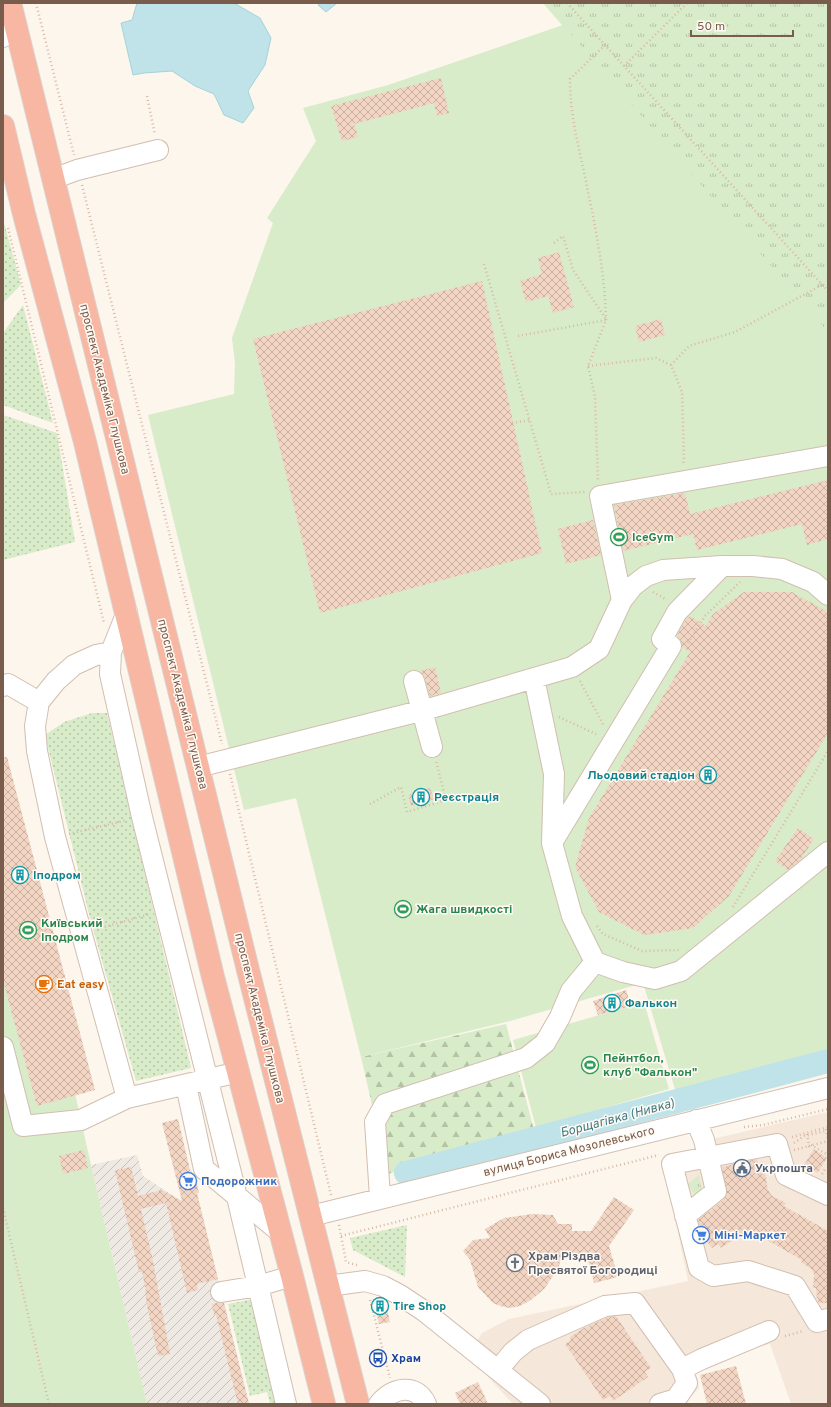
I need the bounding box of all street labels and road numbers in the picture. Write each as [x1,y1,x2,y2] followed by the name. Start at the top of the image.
[75,302,133,476] street label: проспект Академіка Глушкова
[153,617,211,791] street label: проспект Академіка Глушкова
[230,931,288,1105] street label: проспект Академіка Глушкова
[482,1123,657,1181] street label: вулиця Бориса Мозолевського

